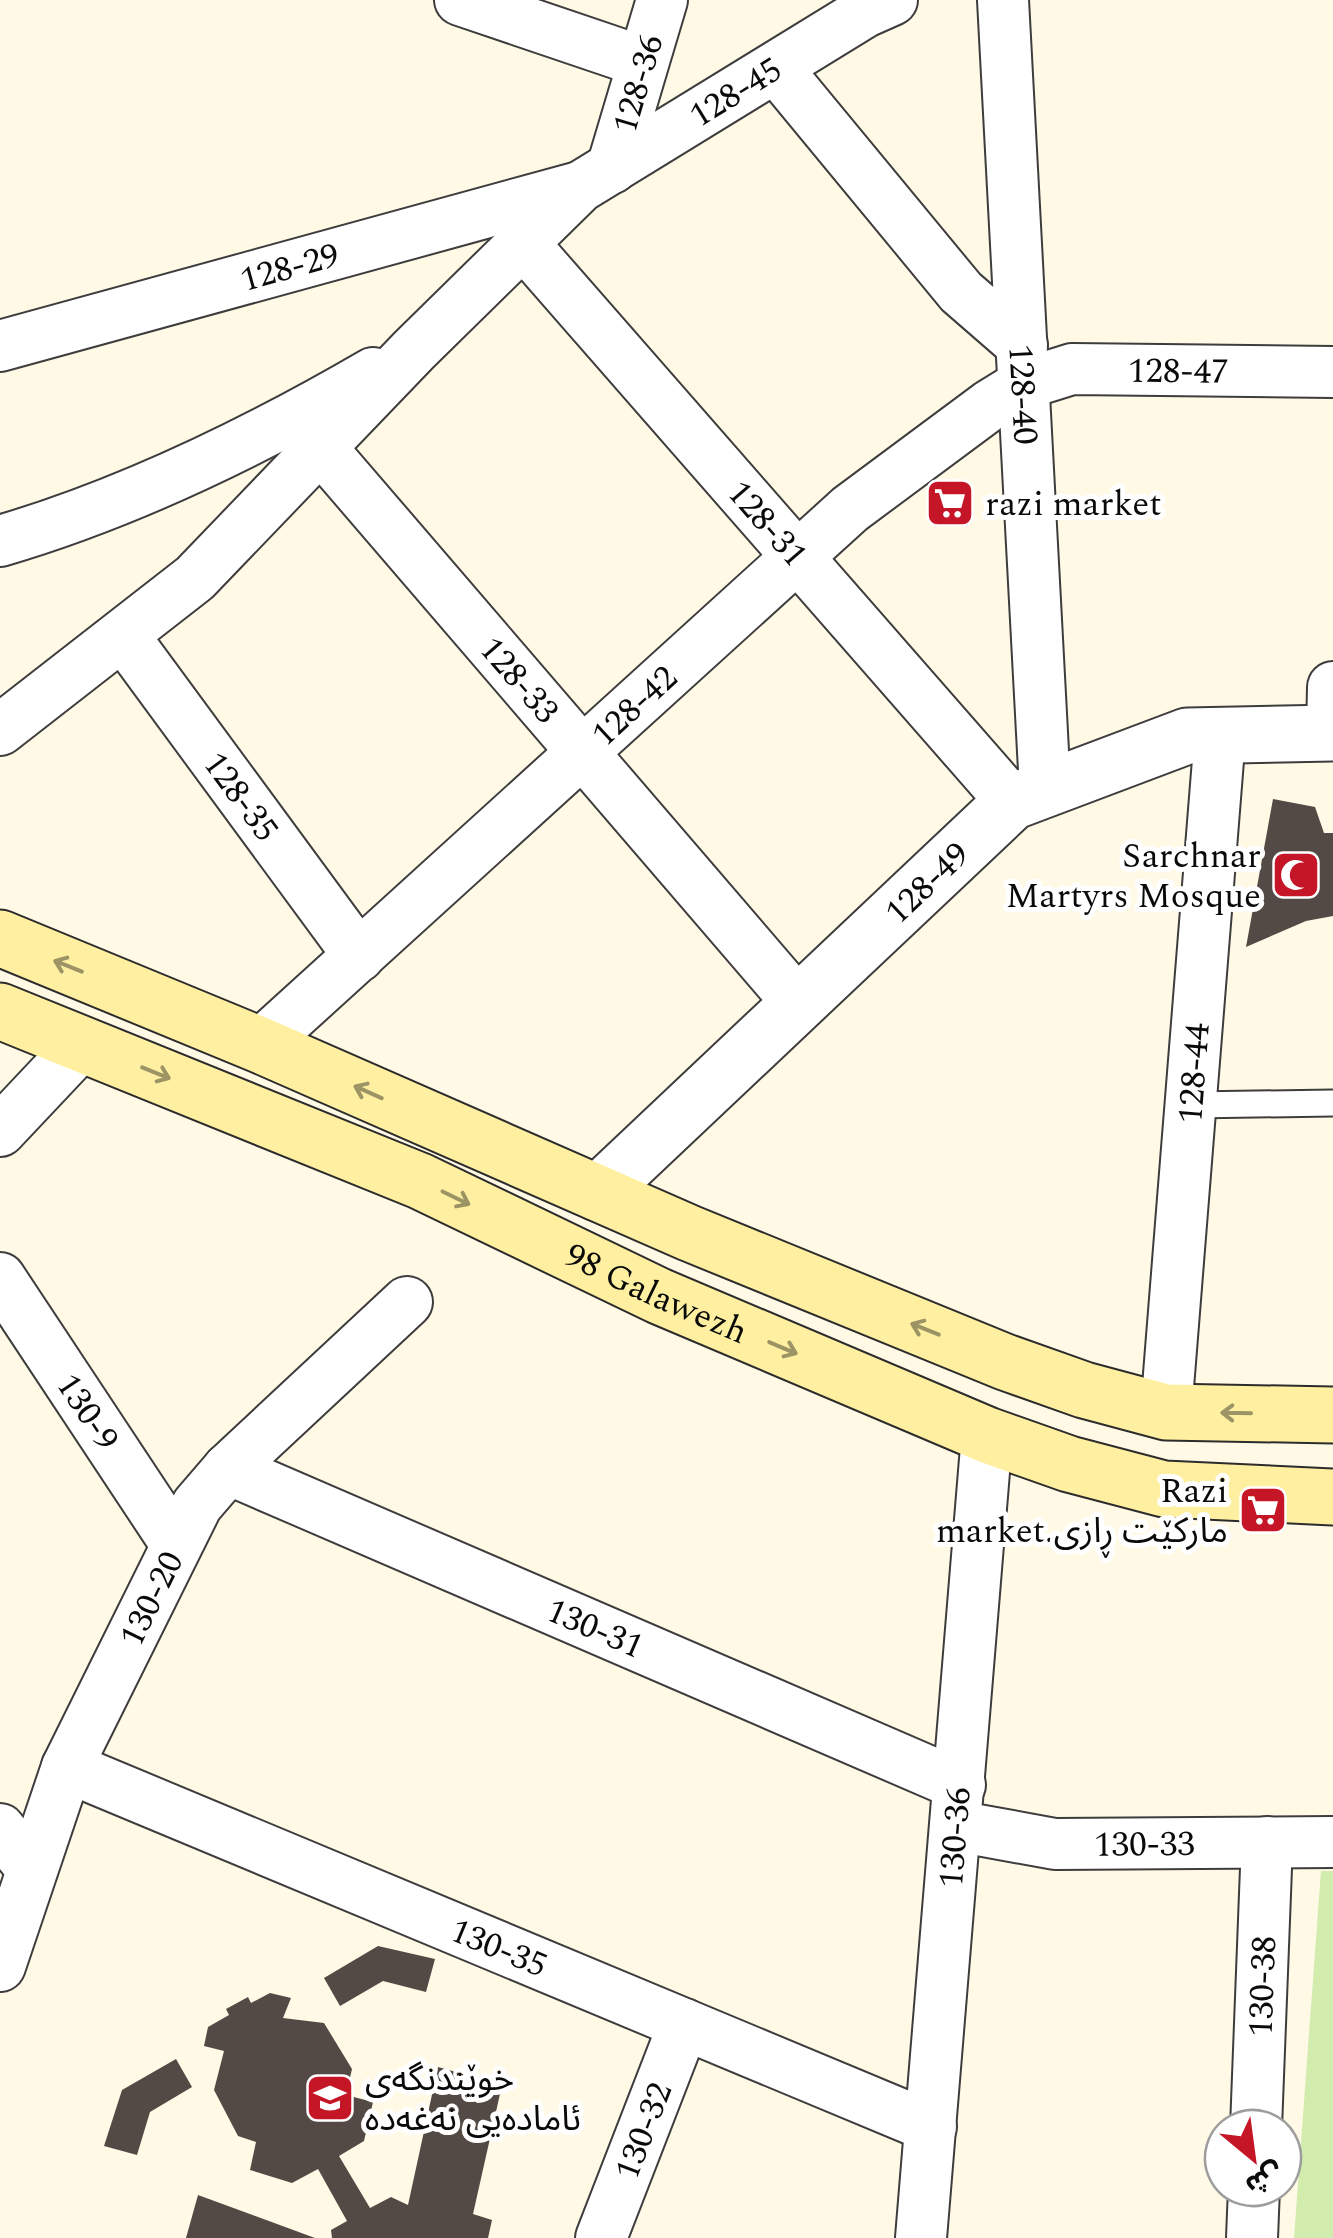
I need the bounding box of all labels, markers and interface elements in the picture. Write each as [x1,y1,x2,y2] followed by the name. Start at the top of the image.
[599,28,678,140] street label: 128-36
[679,44,793,142] street label: 128-45
[234,229,345,307] street label: 128-29
[993,343,1052,446] street label: 128-40
[1128,345,1229,399] street label: 128-47
[714,469,820,579] street label: 128-31
[924,477,976,529] supermarket icon: razi market
[985,478,1162,531] place label: razi market
[466,625,572,736] street label: 128-33
[580,653,690,760] street label: 128-42
[189,741,291,853] street label: 128-35
[873,830,982,938] street label: 128-49
[1006,830,1261,923] place label: Sarchnar Martyrs Mosque
[1270,849,1322,901] mosque icon: Sarchnar Martyrs Mosque
[54,956,84,974] one-way arrow
[1164,1020,1225,1126] street label: 128-44
[140,1065,171,1083] one-way arrow
[353,1082,384,1100] one-way arrow
[440,1189,470,1208] one-way arrow
[556,1230,756,1359] street label: 98 Galawezh
[910,1319,940,1337] one-way arrow
[767,1340,798,1358] one-way arrow
[42,1363,132,1462] street label: 130-9
[1220,1404,1252,1423] one-way arrow
[936,1465,1228,1558] place label: Razi market.مارکێت ڕازی
[1237,1484,1289,1536] supermarket icon: Razi market.مارکێت ڕازی
[106,1542,198,1656] street label: 130-20
[538,1585,651,1673] street label: 130-31
[925,1785,986,1890] street label: 130-36
[1094,1818,1195,1872] street label: 130-33
[442,1905,555,1992] street label: 130-35
[1235,1935,1291,2038] street label: 130-38
[365,2053,581,2146] place label: خوێندنگەی ئامادەیی نەغەدە
[304,2072,356,2124] school or university icon: خوێندنگەی ئامادەیی نەغەدە
[601,2075,687,2188] street label: 130-32
[1203,2108,1303,2208] north arrow
[1237,2150,1292,2207] text: ش

